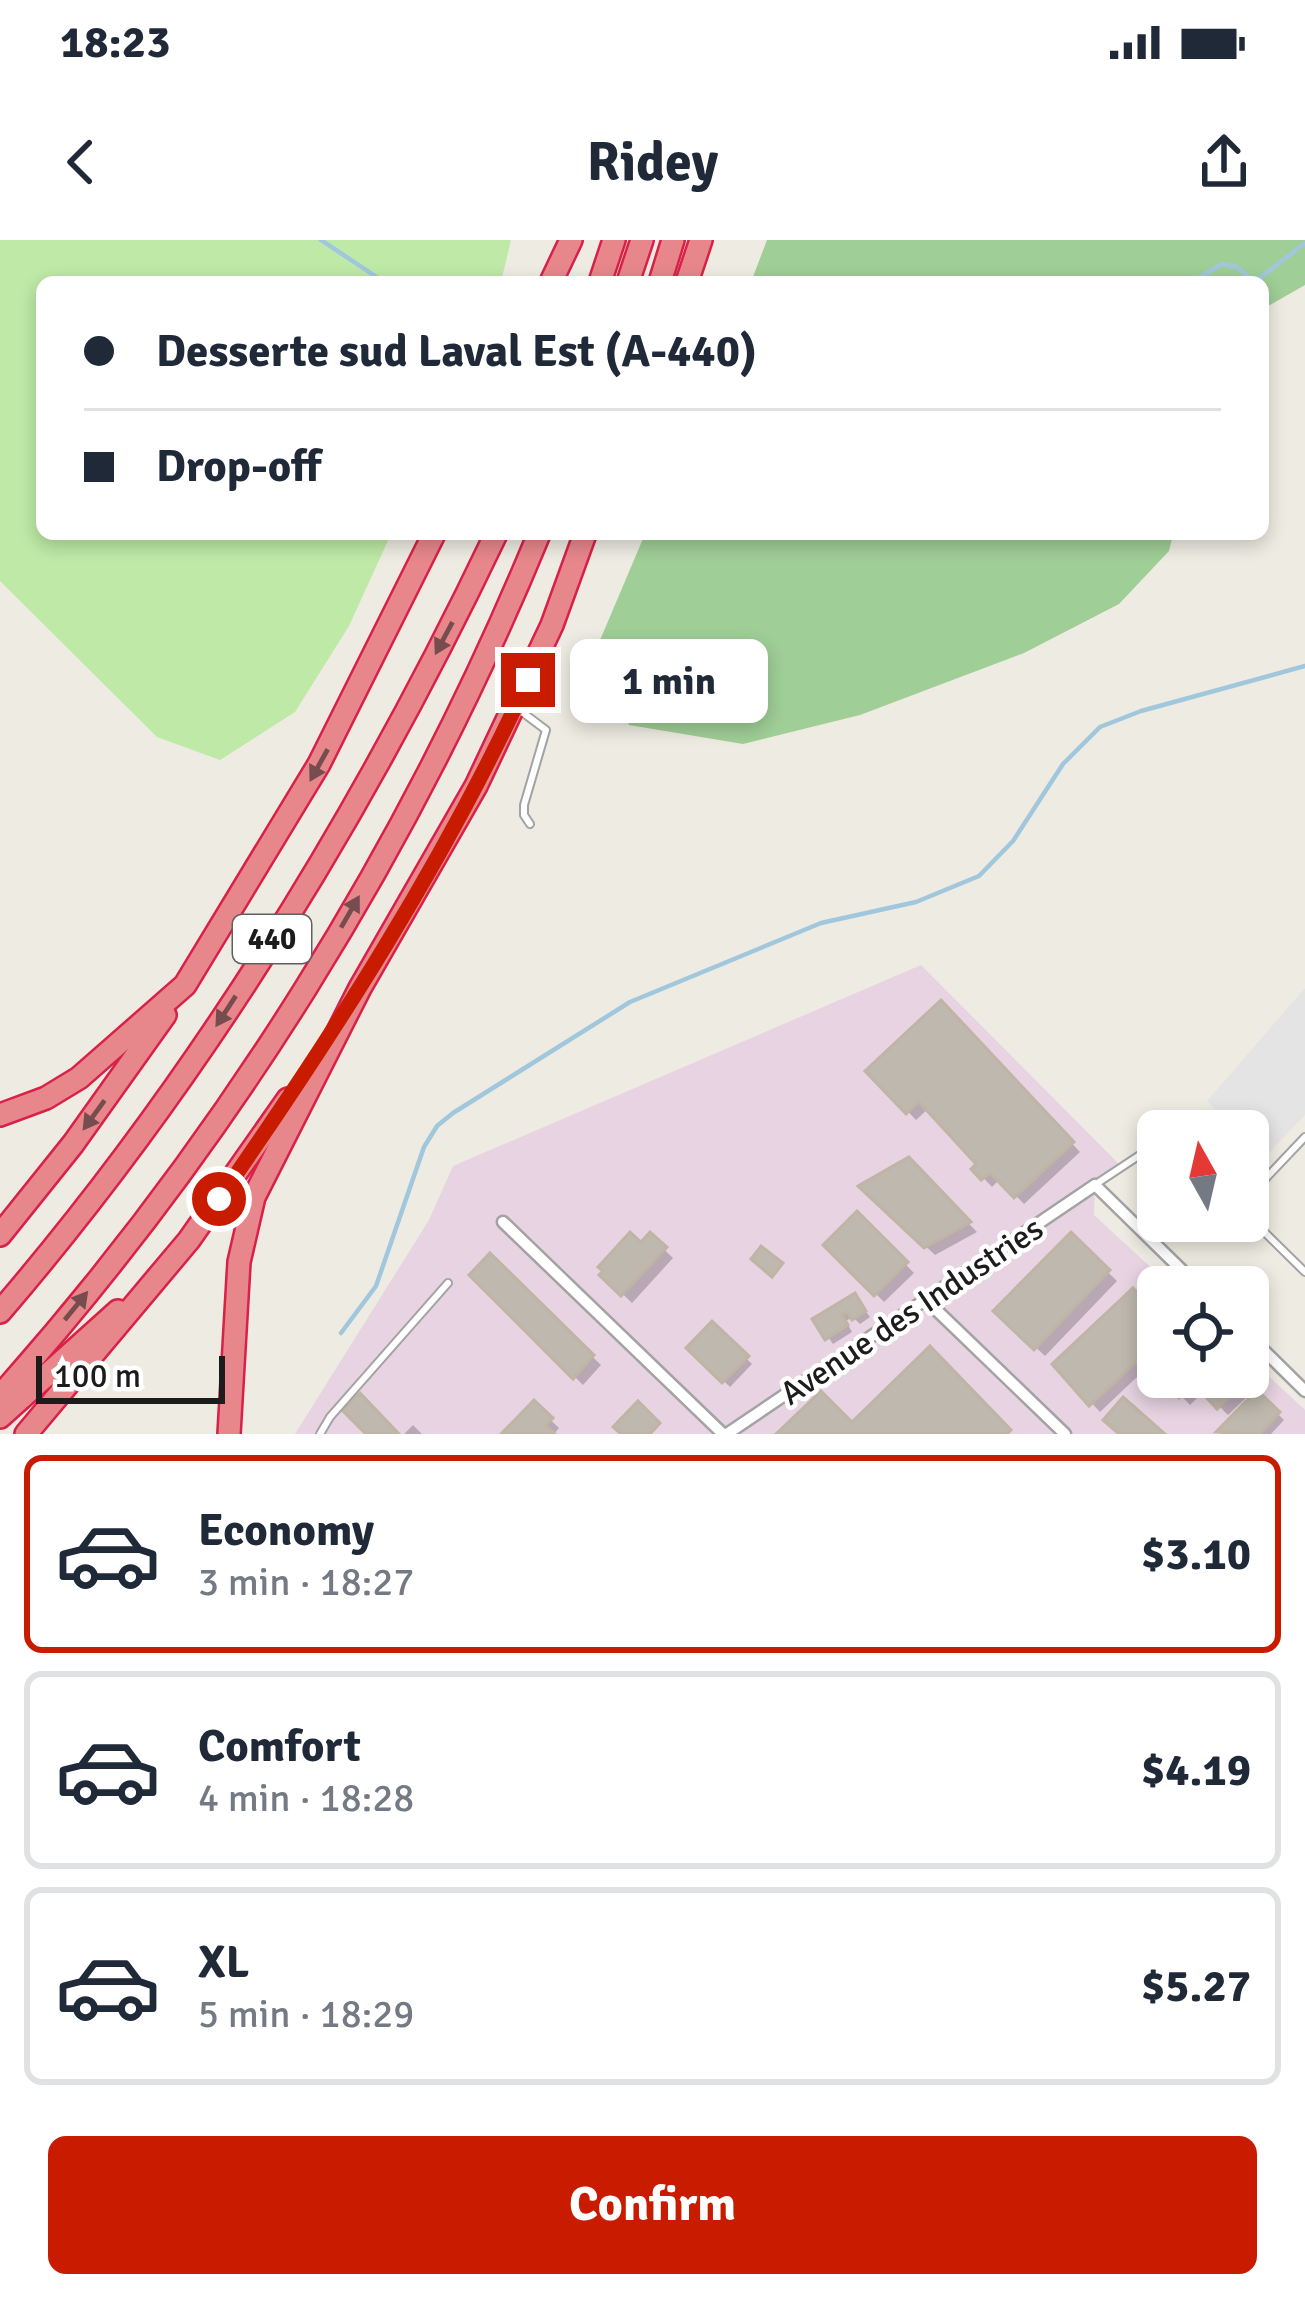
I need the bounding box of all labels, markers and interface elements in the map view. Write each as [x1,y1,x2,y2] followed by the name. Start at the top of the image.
[60,15,170,70] text: 18:23
[48,129,114,195] icon: back
[587,129,718,196] text: Ridey
[1191,129,1257,195] icon: share
[156,324,757,379] text: Desserte sud Laval Est (A-440)
[156,439,321,494] text: Drop-off
[434,621,455,656] one-way arrow
[570,638,768,722] callout: 1 min
[501,653,555,707] route end
[622,657,716,705] text: 1 min
[309,748,330,782] one-way arrow
[339,895,360,929] one-way arrow
[233,915,311,963] road number: 440
[215,995,237,1028] one-way arrow
[83,1099,107,1131] one-way arrow
[1137,1110,1269,1242] north arrow
[1137,1110,1269,1398] map controls
[192,1172,246,1226] route start
[773,1208,1051,1414] street label: Avenue des Industries
[1137,1266,1269,1398] button: locate
[62,1291,88,1322] one-way arrow
[36,1350,225,1403] scale bar
[54,1356,141,1397] text: 100 m
[54,1500,162,1608] icon: car
[198,1503,374,1558] text: Economy
[1141,1527,1251,1582] text: $3.10
[198,1558,414,1606] text: 3 min · 18:27
[54,1716,162,1824] icon: car
[198,1719,361,1774] text: Comfort
[1141,1743,1251,1798] text: $4.19
[198,1774,414,1822] text: 4 min · 18:28
[54,1932,162,2040] icon: car
[198,1935,249,1990] text: XL
[1141,1959,1251,2014] text: $5.27
[198,1990,414,2038] text: 5 min · 18:29
[48,2136,1257,2274] button: Confirm

